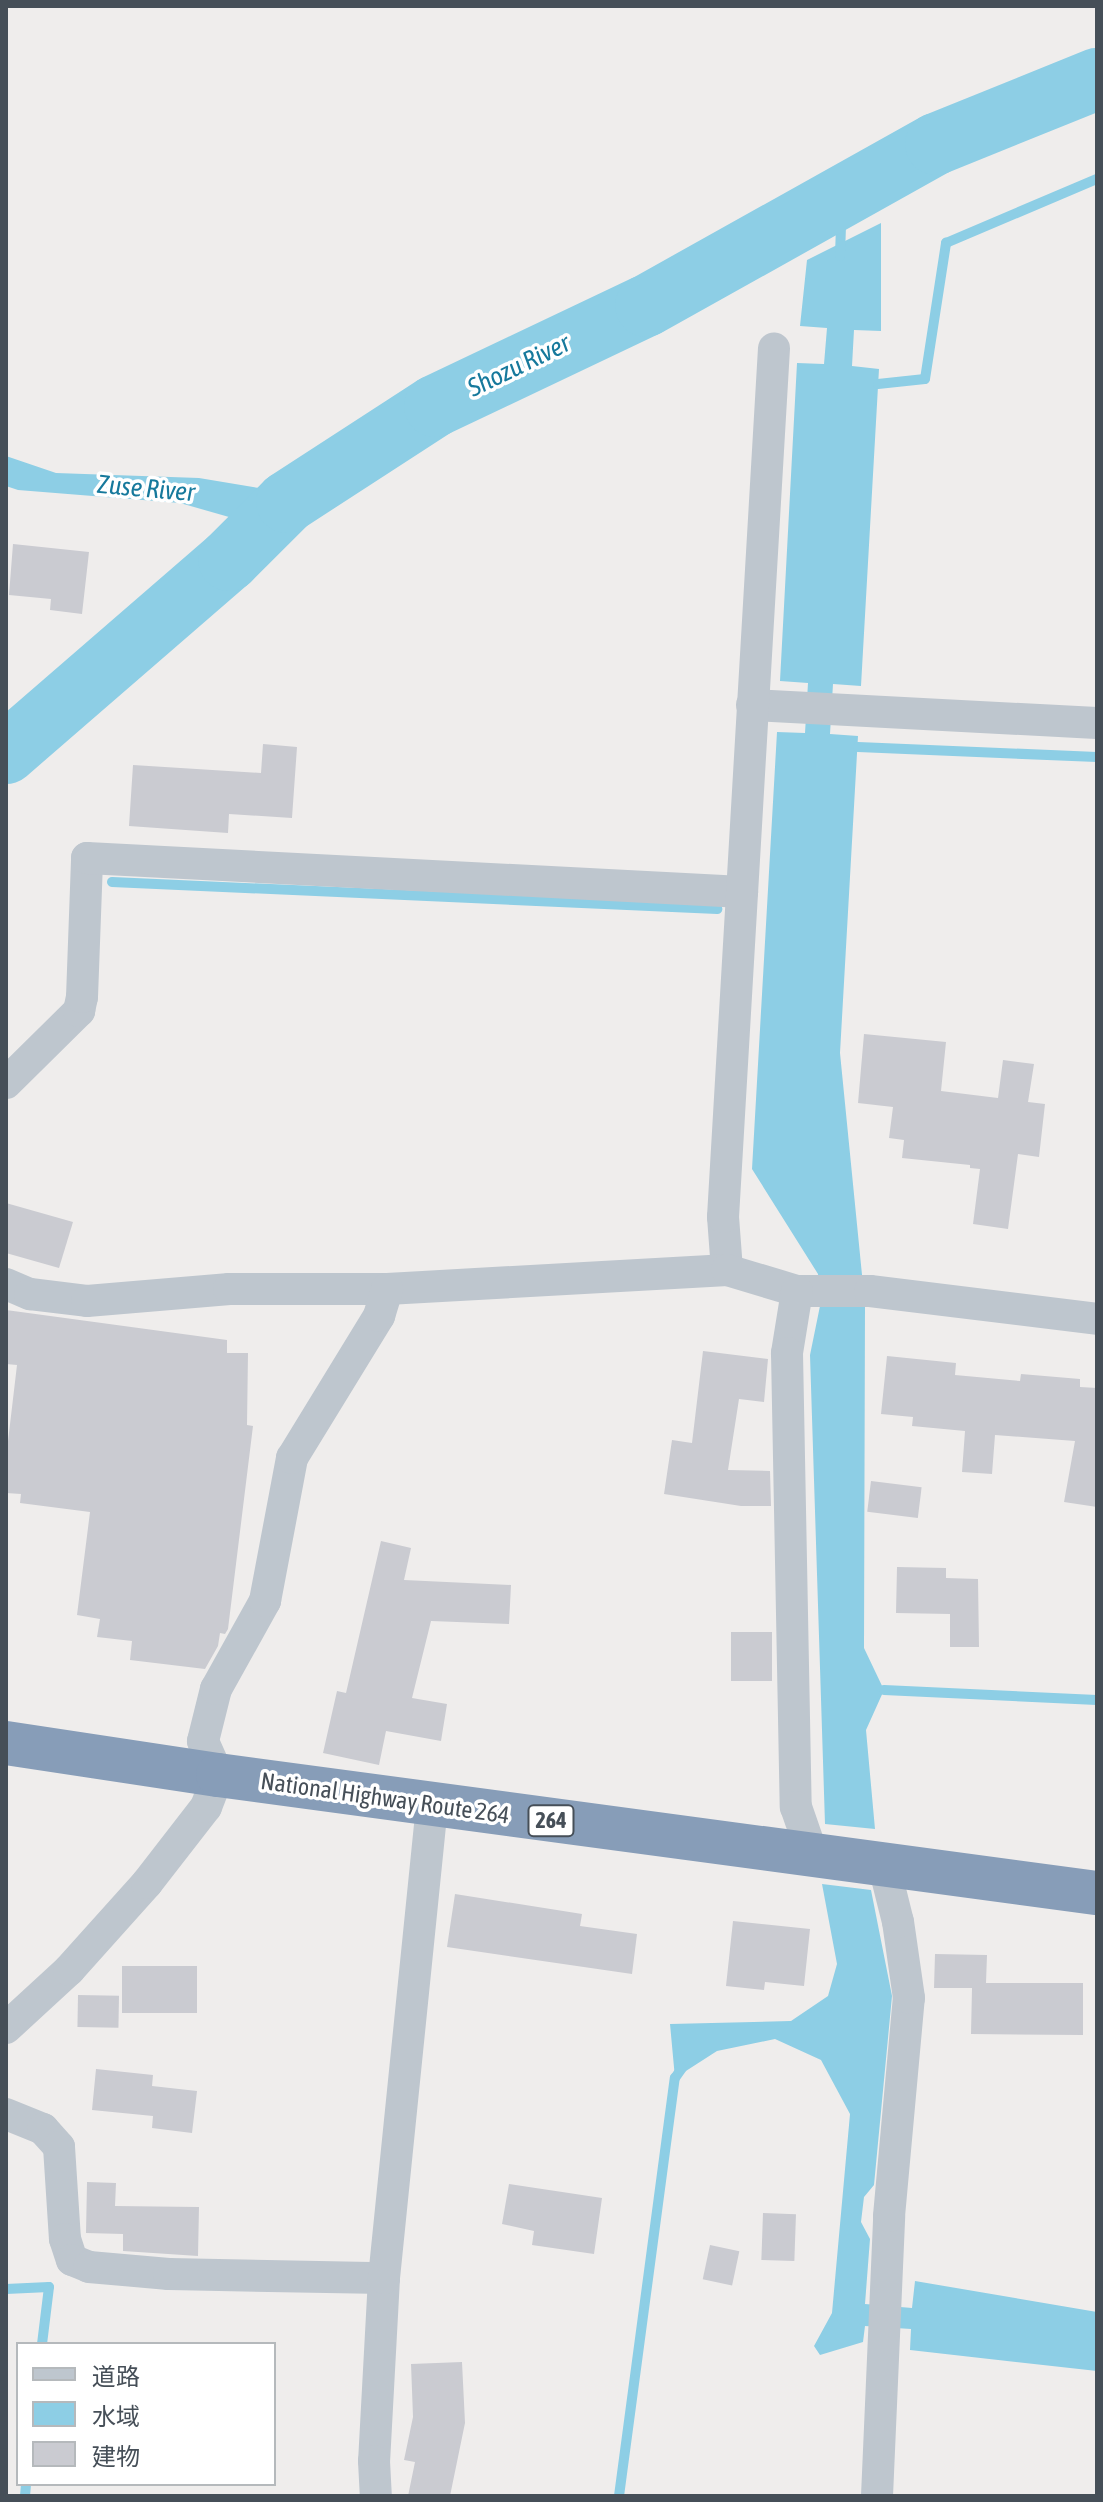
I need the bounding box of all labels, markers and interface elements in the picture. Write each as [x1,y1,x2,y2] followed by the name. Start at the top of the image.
[463,328,575,404] water label: Shozu River
[96,469,196,509] water label: Zuse River
[259,1766,511,1830] street label: National Highway Route 264
[527,1803,575,1839] road number: 264
[16,2342,276,2486] legend
[92,2363,140,2390] text: 道路
[92,2403,140,2430] text: 水域
[92,2443,140,2470] text: 建物

